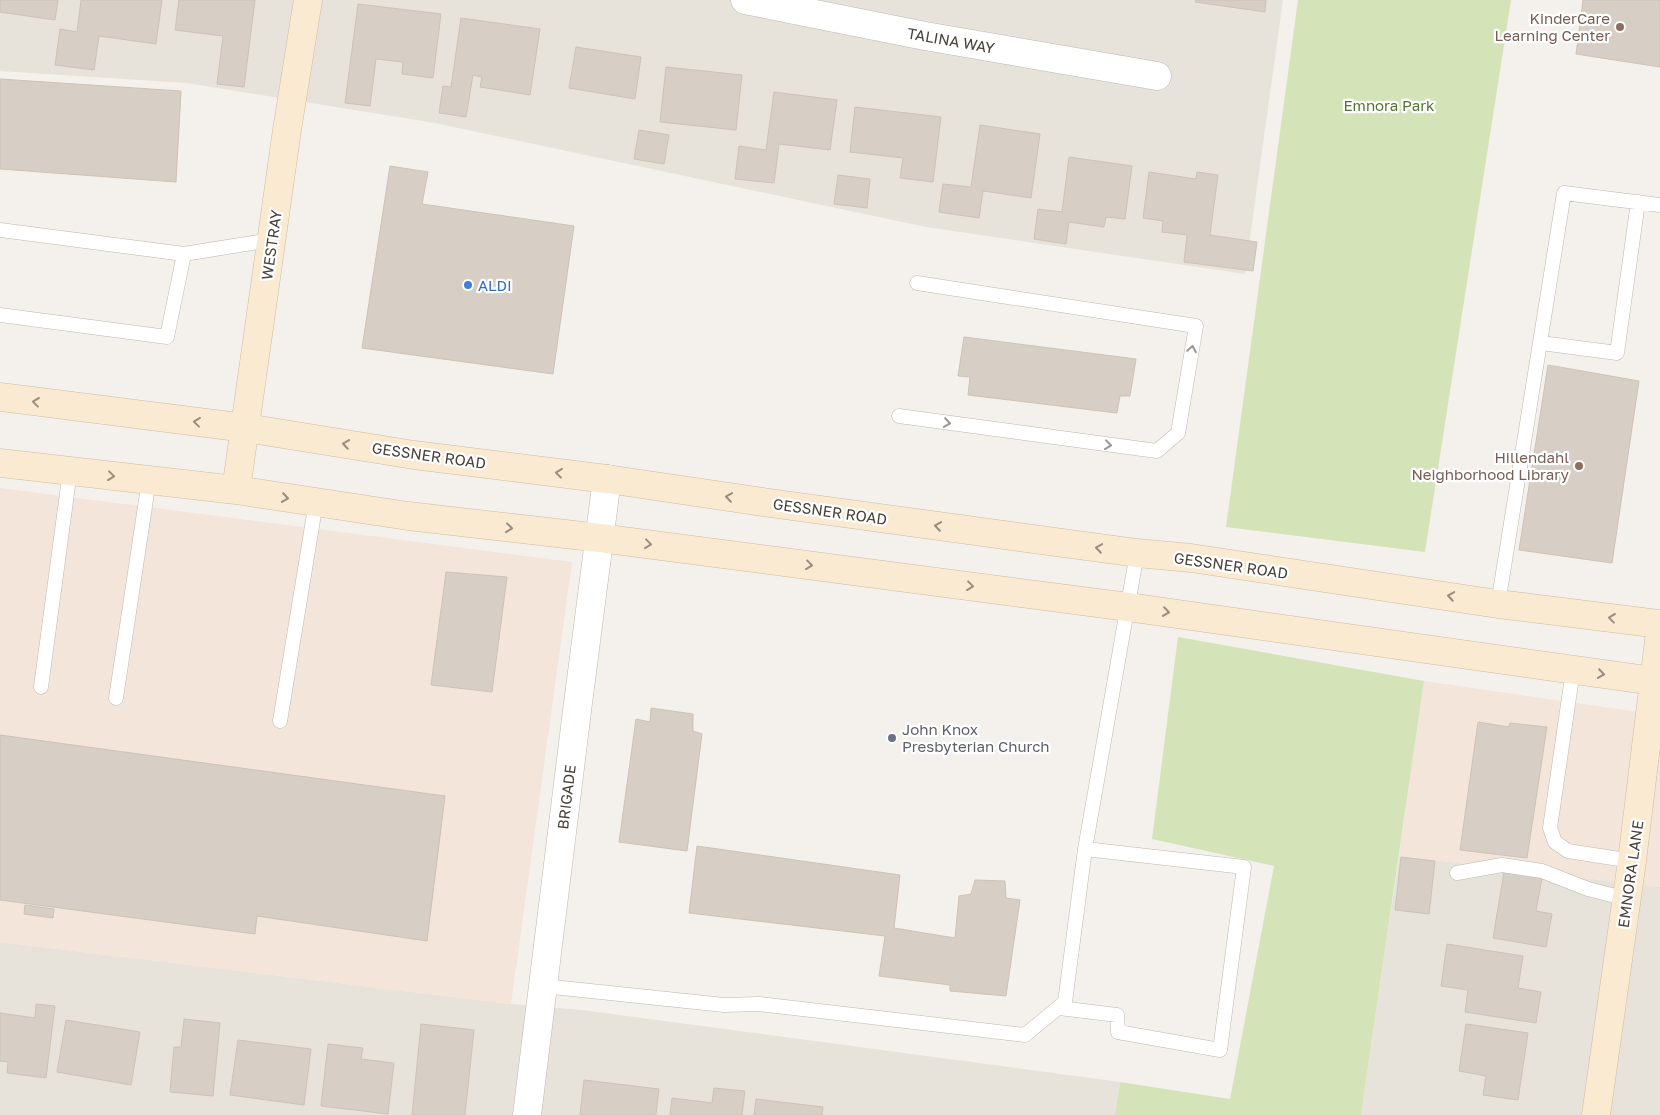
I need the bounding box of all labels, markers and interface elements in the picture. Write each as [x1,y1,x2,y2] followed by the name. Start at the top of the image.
[1495,9,1610,44] place label: KinderCare Learning Center
[1614,21,1626,33] marker: KinderCare Learning Center
[906,23,996,57] street label: TALINA WAY
[1343,96,1435,114] park label: Emnora Park
[257,208,285,281] street label: WESTRAY
[478,276,512,294] place label: ALDI
[462,279,474,291] marker: ALDI
[1187,345,1197,353] one-way arrow
[32,397,40,408] one-way arrow
[193,417,202,427] one-way arrow
[943,417,951,427] one-way arrow
[371,438,487,472] street label: GESSNER ROAD
[342,439,350,449] one-way arrow
[1104,439,1112,450] one-way arrow
[1411,448,1570,483] place label: Hillendahl Neighborhood Library
[1573,460,1585,472] marker: Hillendahl Neighborhood Library
[555,468,563,479] one-way arrow
[107,470,115,481] one-way arrow
[280,492,289,502] one-way arrow
[724,492,733,502] one-way arrow
[772,494,888,528] street label: GESSNER ROAD
[934,521,942,532] one-way arrow
[505,522,513,533] one-way arrow
[644,538,652,549] one-way arrow
[1095,543,1103,553] one-way arrow
[1173,548,1289,582] street label: GESSNER ROAD
[805,559,813,570] one-way arrow
[967,580,975,591] one-way arrow
[1446,592,1455,602] one-way arrow
[1162,606,1170,617] one-way arrow
[1607,613,1615,624] one-way arrow
[1597,668,1605,679] one-way arrow
[902,720,1050,755] place label: John Knox Presbyterian Church
[886,732,898,744] marker: John Knox Presbyterian Church
[553,764,579,830] street label: BRIGADE
[1614,819,1646,929] street label: EMNORA LANE

